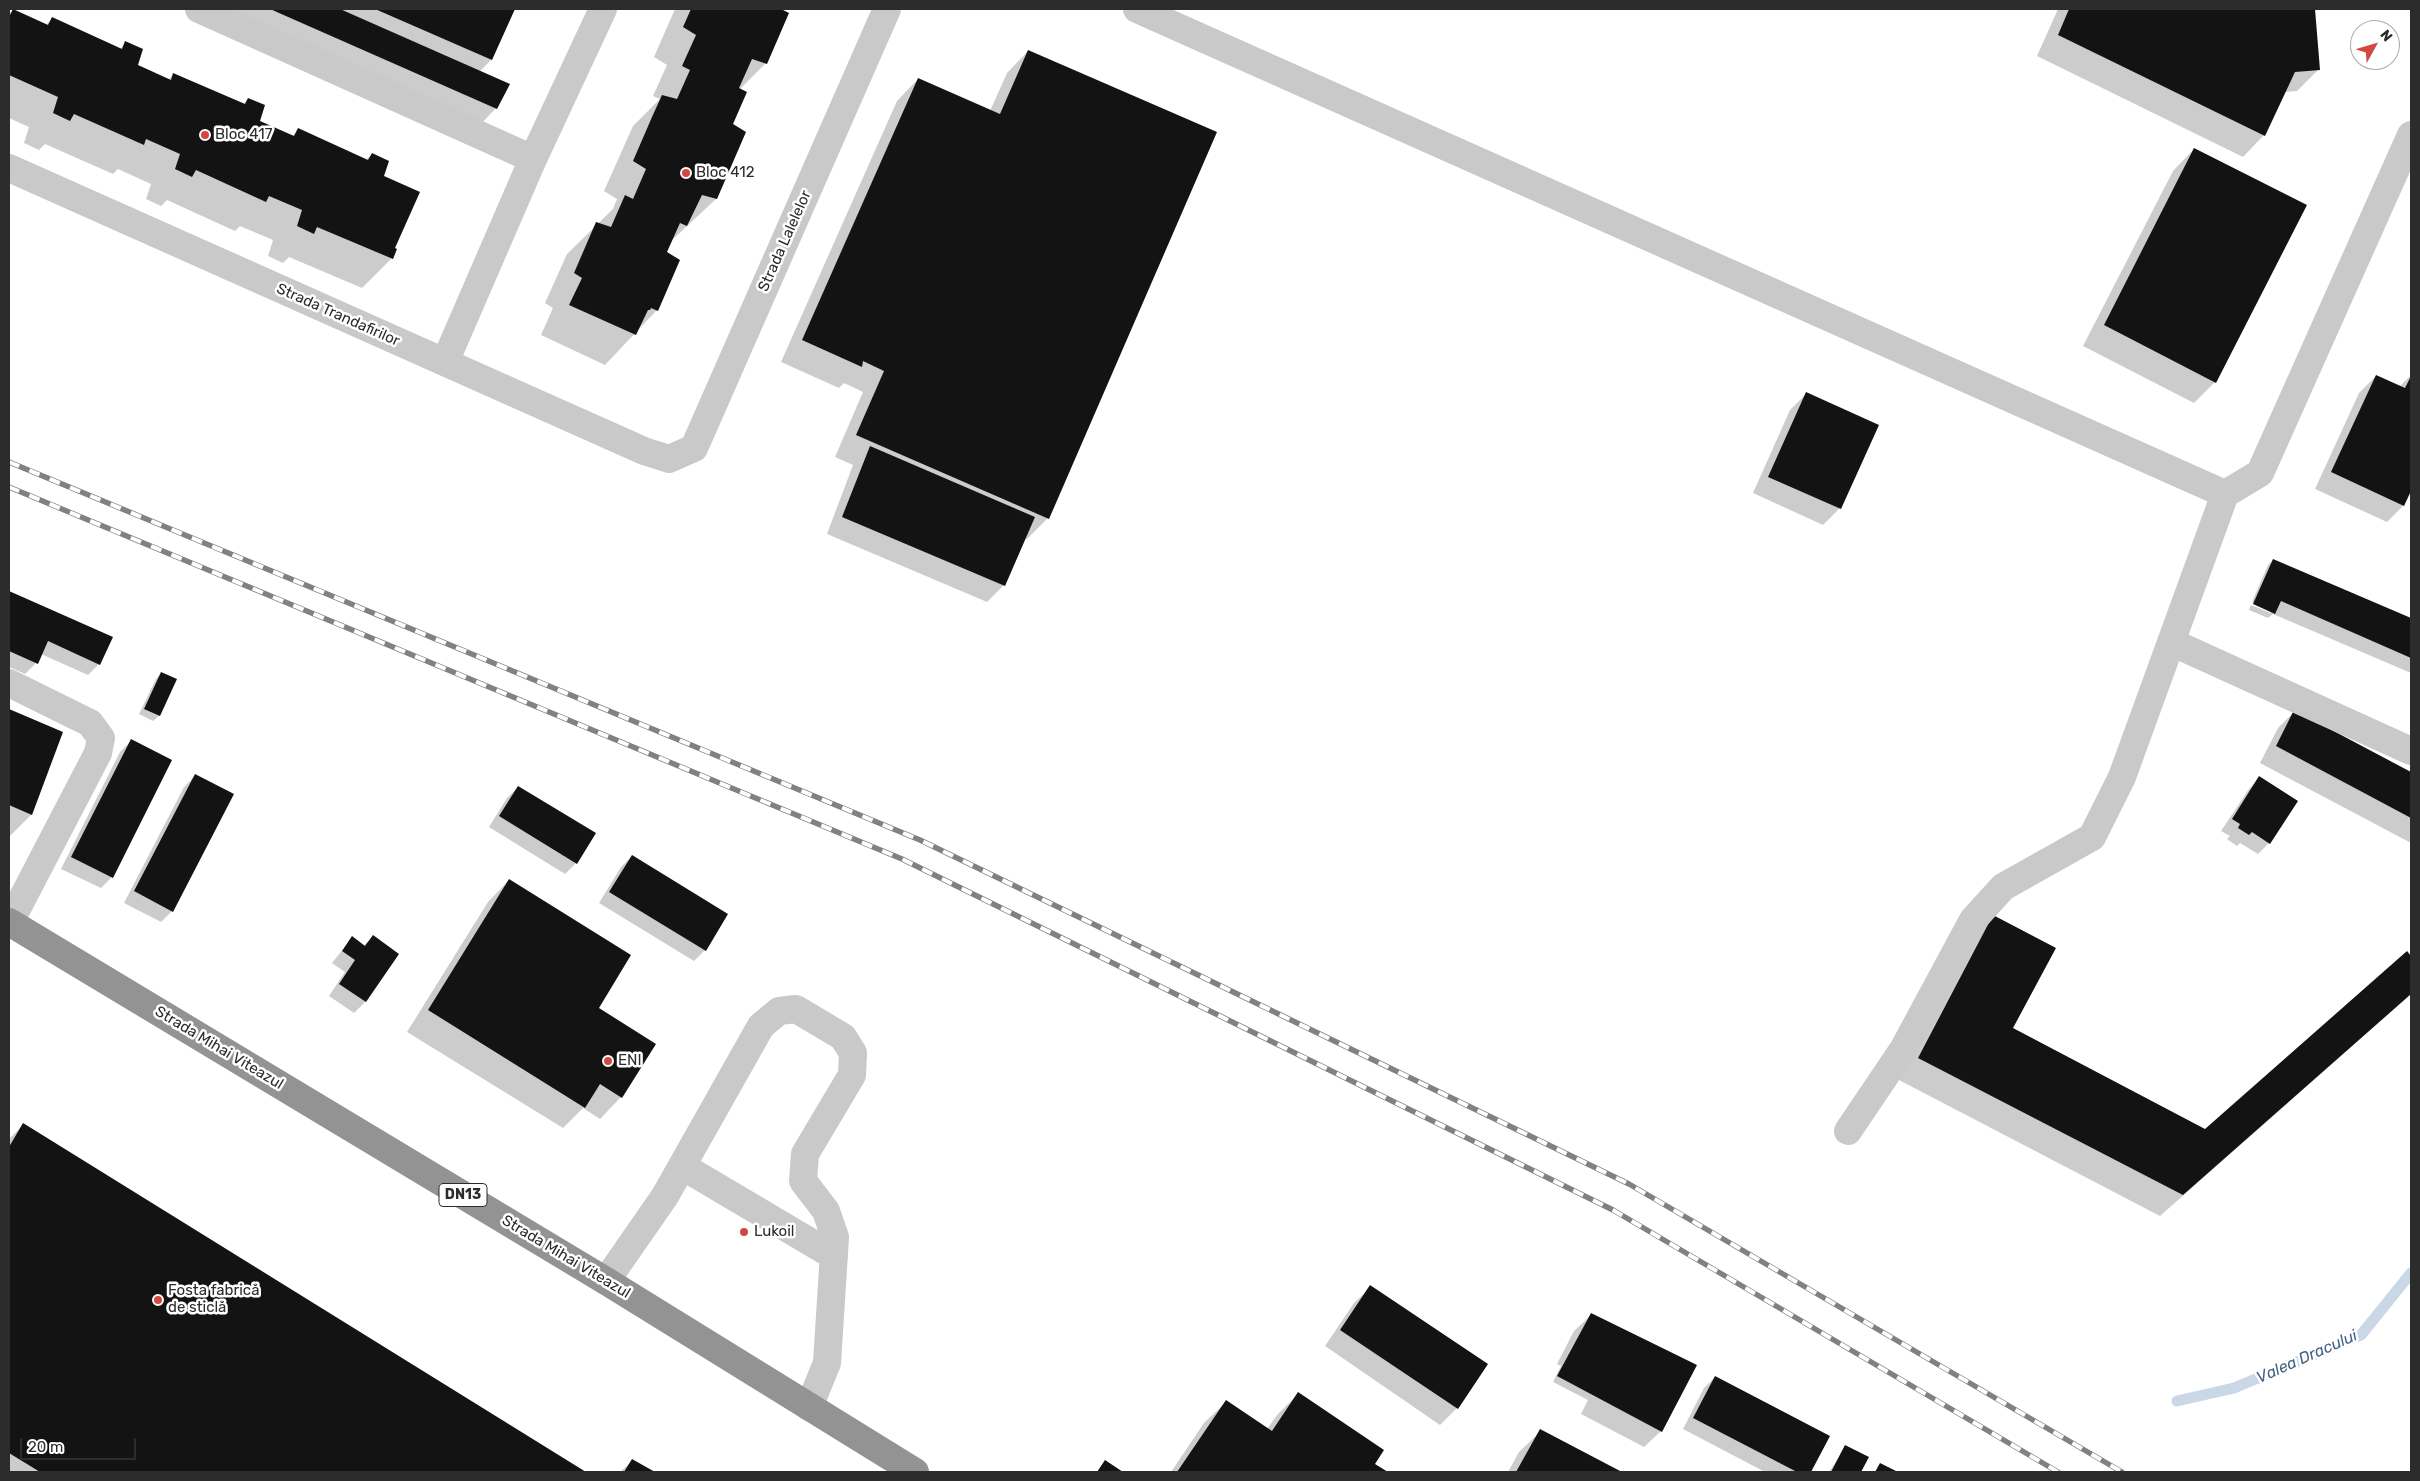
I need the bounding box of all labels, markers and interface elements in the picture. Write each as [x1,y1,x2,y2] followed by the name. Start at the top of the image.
[2350,20,2400,70] north arrow
[2376,27,2396,45] text: N
[215,126,272,144] place label: Bloc 417
[199,129,211,141] marker: Bloc 417
[696,164,754,182] place label: Bloc 412
[680,167,692,179] marker: Bloc 412
[755,188,815,294] street label: Strada Lalelelor
[274,280,402,350] street label: Strada Trandafirilor
[152,1003,286,1093] street label: Strada Mihai Viteazul
[618,1052,642,1070] place label: ENI
[602,1055,614,1067] marker: ENI
[439,1184,487,1206] road number: DN13
[499,1212,633,1302] street label: Strada Mihai Viteazul
[754,1223,794,1241] place label: Lukoil
[738,1226,750,1238] marker: Lukoil
[168,1282,259,1317] place label: Fosta fabrică de sticlă
[152,1294,164,1306] marker: Fosta fabrică de sticlă
[2254,1326,2360,1388] water label: Valea Dracului
[22,1428,139,1460] scale bar
[28,1438,63,1456] text: 20 m

